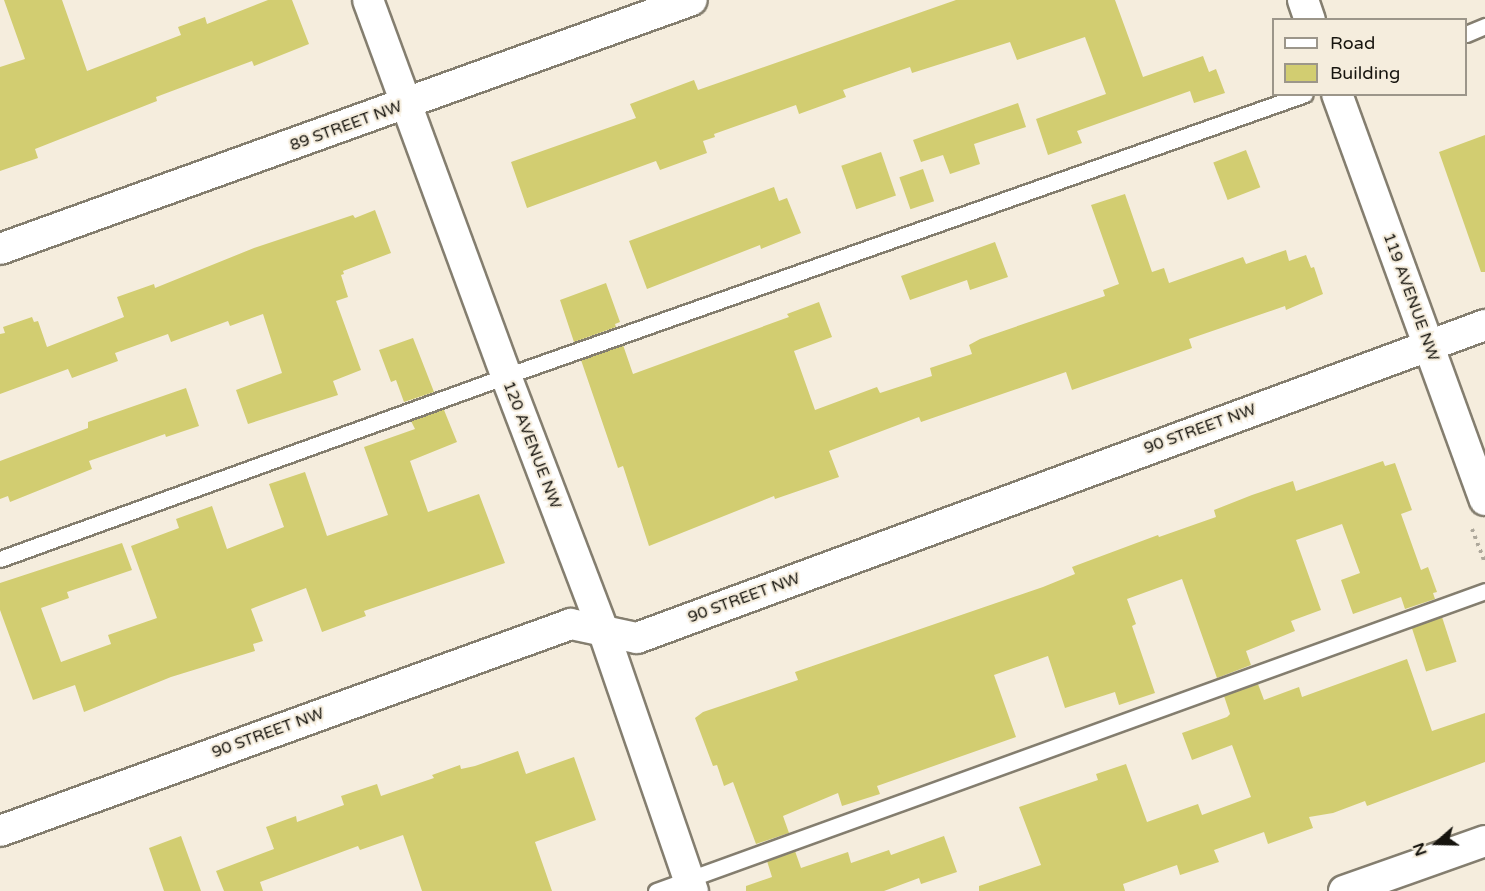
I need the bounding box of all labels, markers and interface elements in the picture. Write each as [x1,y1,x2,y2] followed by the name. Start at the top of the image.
[1272,18,1467,96] legend
[1330,32,1375,54] text: Road
[1330,62,1400,84] text: Building
[287,97,405,155] street label: 89 STREET NW
[1379,230,1443,364] street label: 119 AVENUE NW
[499,378,565,512] street label: 120 AVENUE NW
[1141,400,1259,458] street label: 90 STREET NW
[685,569,803,627] street label: 90 STREET NW
[209,704,327,762] street label: 90 STREET NW
[1407,813,1467,873] north arrow
[1408,840,1432,859] text: N

